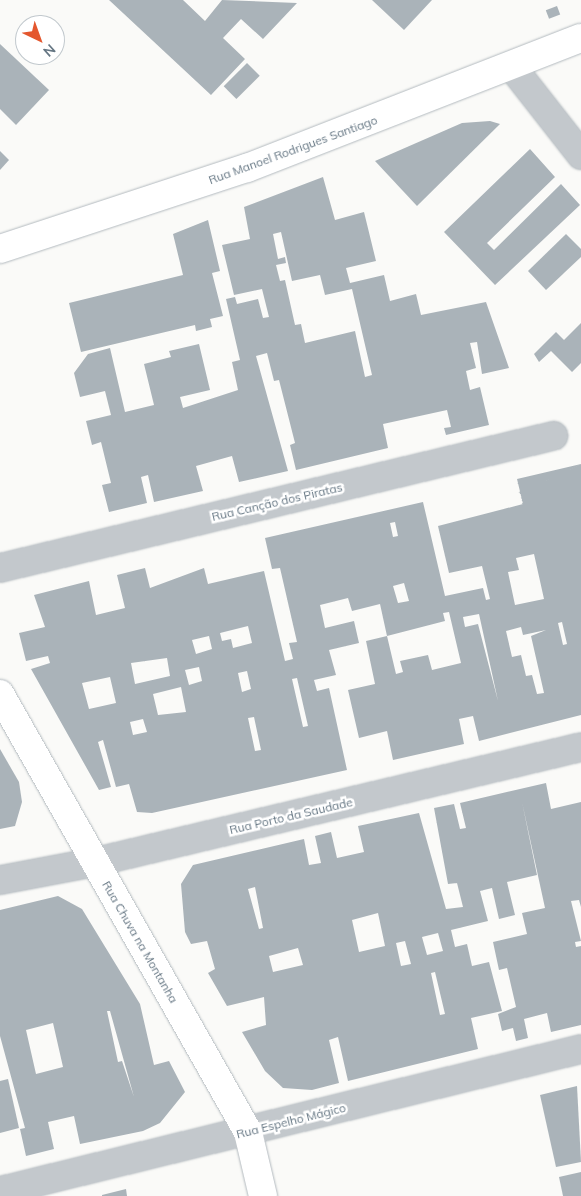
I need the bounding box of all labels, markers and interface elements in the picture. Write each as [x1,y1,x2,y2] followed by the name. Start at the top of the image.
[15,15,65,65] north arrow
[39,40,59,61] text: N
[207,113,379,187] street label: Rua Manoel Rodrigues Santiago
[210,480,344,524] street label: Rua Canção dos Piratas
[228,795,354,837] street label: Rua Porto da Saudade
[99,878,181,1006] street label: Rua Chuva na Montanha
[235,1100,347,1142] street label: Rua Espelho Mágico

